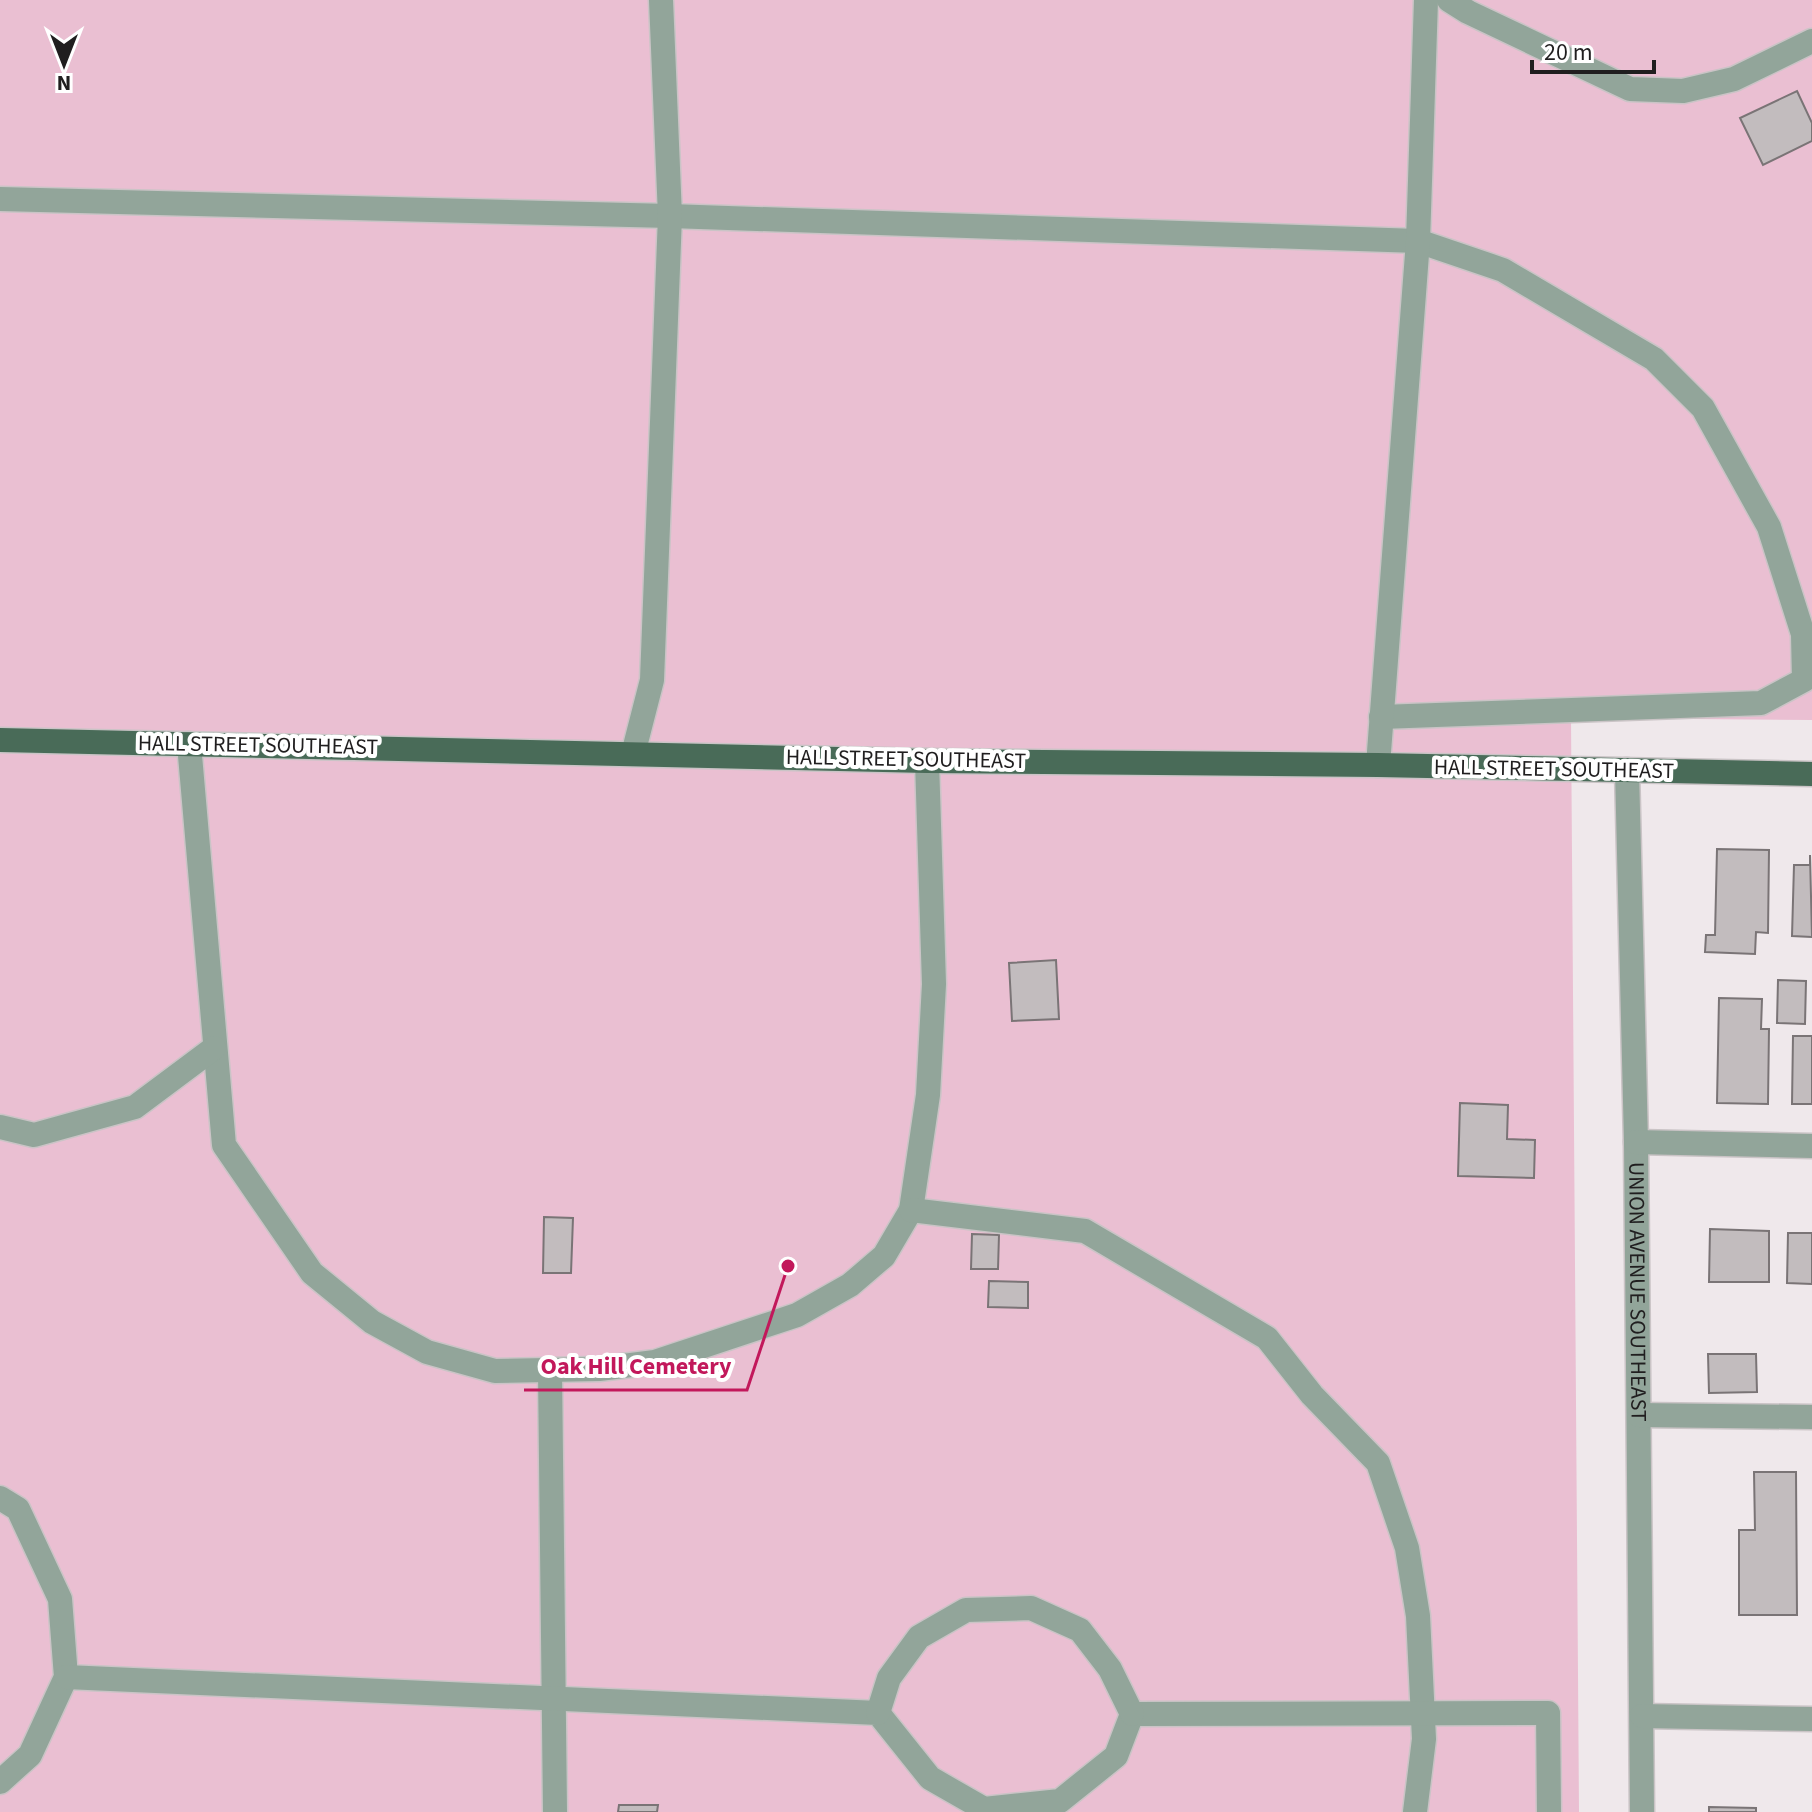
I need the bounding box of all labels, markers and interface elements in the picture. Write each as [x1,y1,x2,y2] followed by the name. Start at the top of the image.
[24,24,104,104] north arrow
[1532,24,1654,74] scale bar
[1544,35,1593,70] text: 20 m
[57,67,71,99] text: N
[138,727,379,763] street label: HALL STREET SOUTHEAST
[786,741,1027,777] street label: HALL STREET SOUTHEAST
[1434,751,1675,787] street label: HALL STREET SOUTHEAST
[1620,1162,1655,1422] street label: UNION AVENUE SOUTHEAST
[524,1342,747,1390] callout: Oak Hill Cemetery
[541,1349,732,1384] text: Oak Hill Cemetery

